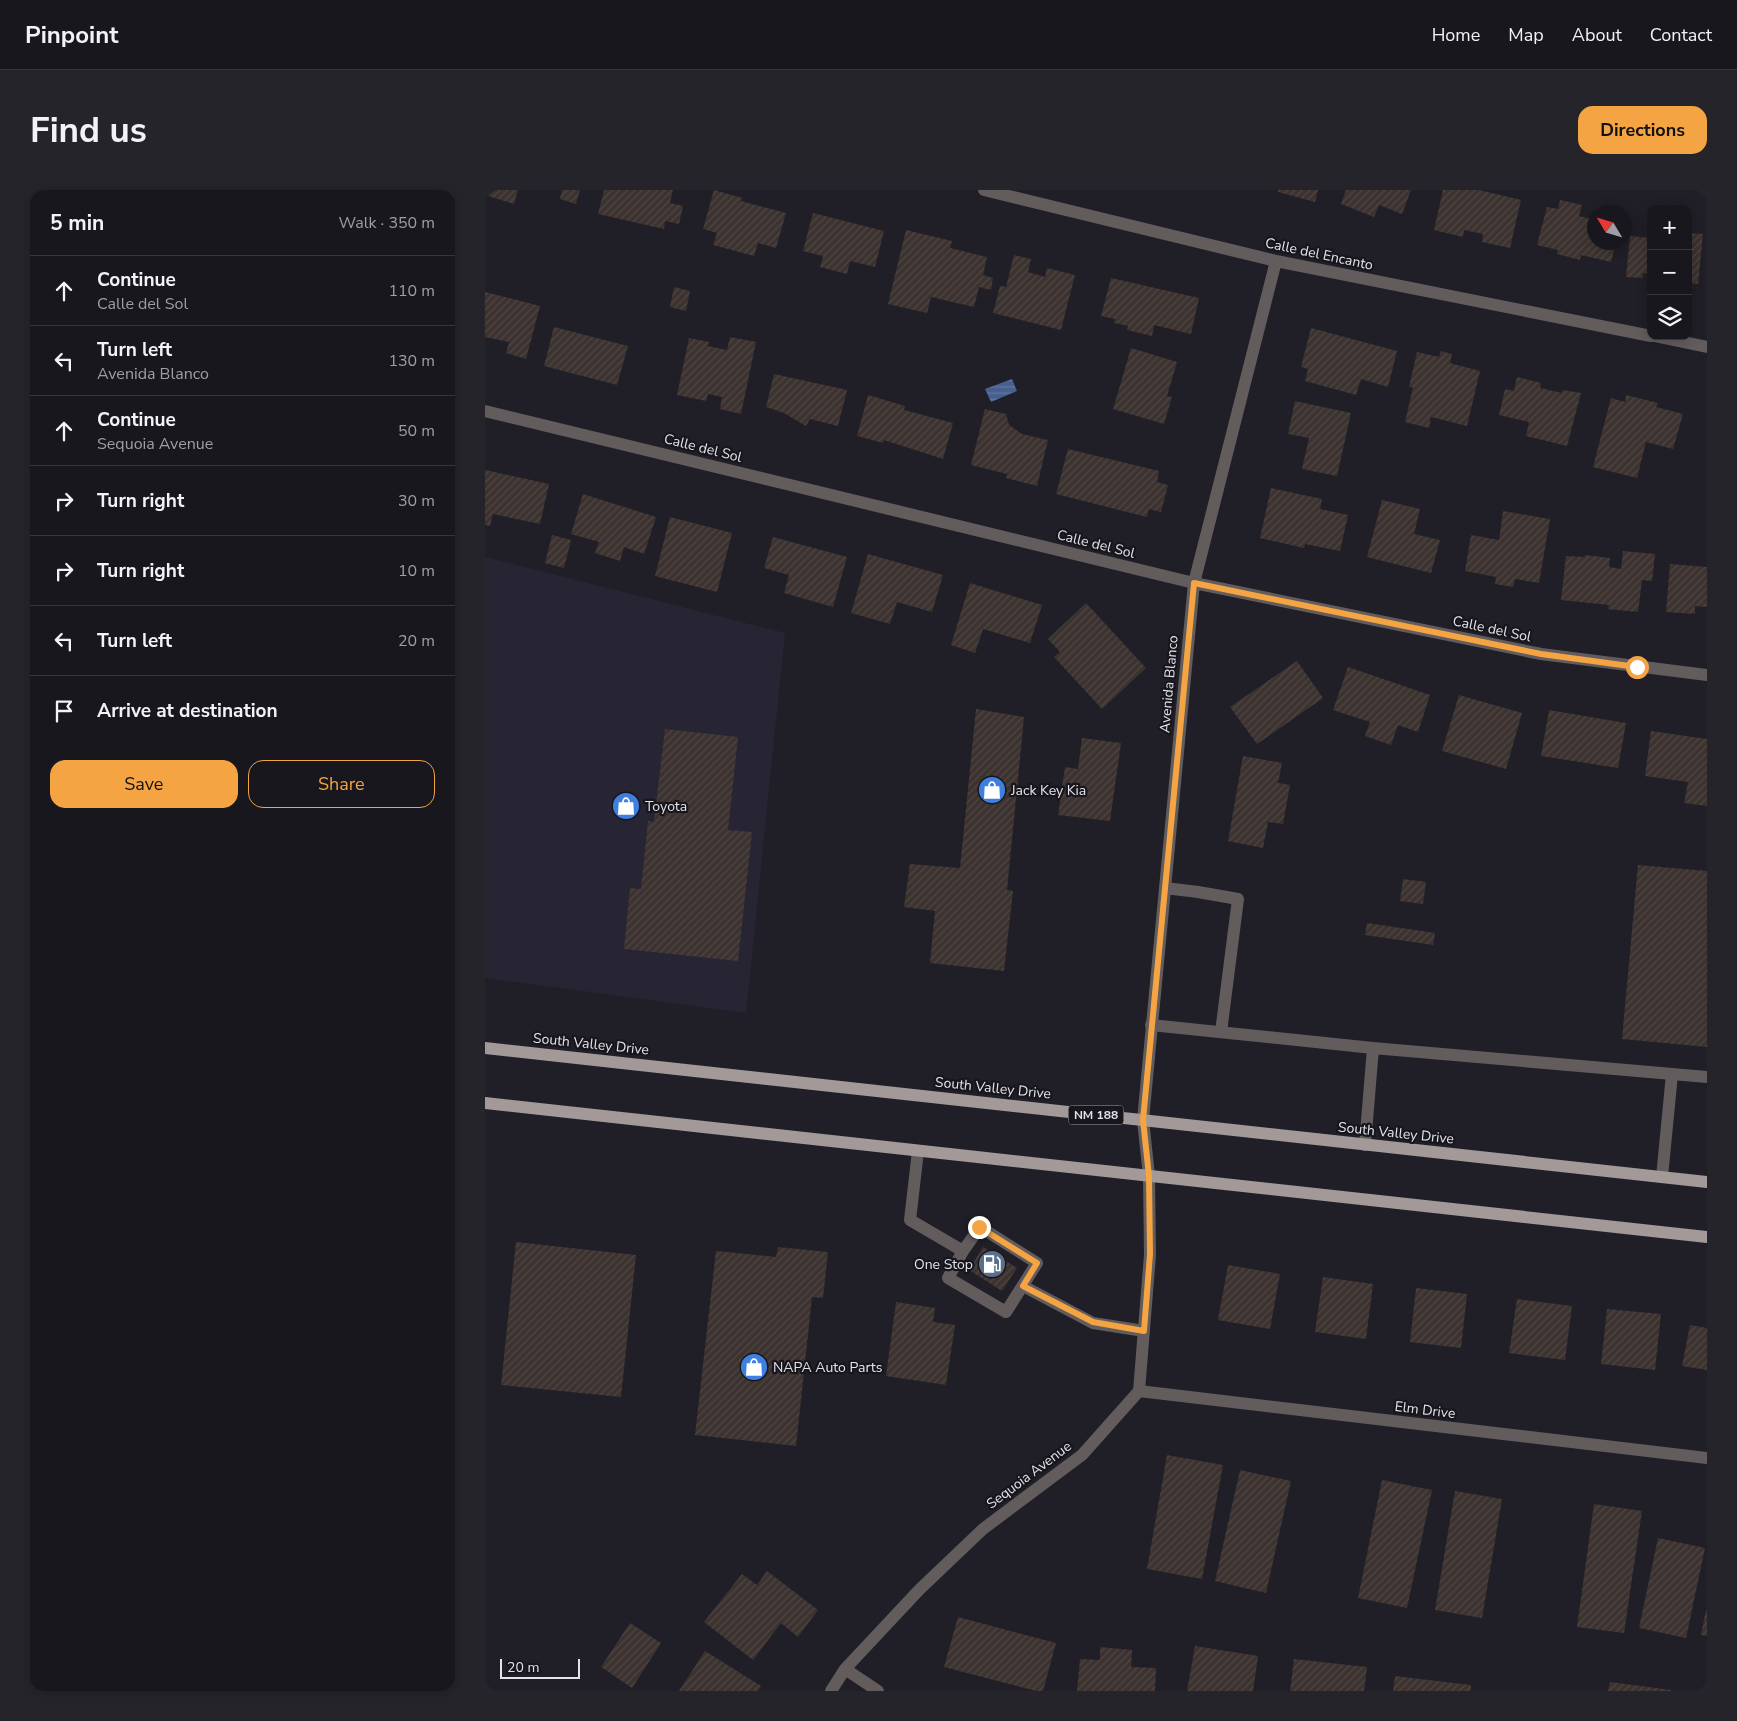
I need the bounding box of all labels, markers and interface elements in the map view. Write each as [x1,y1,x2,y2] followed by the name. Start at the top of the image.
[25,19,118,51] text: Pinpoint
[1432,23,1480,47] text: Home
[1508,23,1544,47] text: Map
[1572,23,1622,47] text: About
[1650,23,1712,47] text: Contact
[1578,106,1707,154] button: Directions
[30,107,147,154] text: Find us
[1587,205,1632,250] north arrow
[1647,205,1692,340] map controls
[1647,205,1692,250] button: +
[50,209,104,237] text: 5 min
[339,212,435,234] text: Walk · 350 m
[1263,233,1375,275] street label: Calle del Encanto
[1647,250,1692,295] button: −
[97,267,176,293] text: Continue
[50,277,78,305] icon: ahead
[388,280,435,302] text: 110 m
[97,293,188,315] text: Calle del Sol
[1647,295,1692,340] button: layers
[97,337,172,363] text: Turn left
[50,347,78,375] icon: left
[388,350,435,372] text: 130 m
[97,363,209,385] text: Avenida Blanco
[97,407,176,433] text: Continue
[50,417,78,445] icon: ahead
[398,420,435,442] text: 50 m
[662,429,745,467] street label: Calle del Sol
[97,433,213,455] text: Sequoia Avenue
[50,487,78,515] icon: right
[97,488,184,514] text: Turn right
[398,490,435,512] text: 30 m
[1055,525,1138,563] street label: Calle del Sol
[50,557,78,585] icon: right
[97,558,184,584] text: Turn right
[398,560,435,582] text: 10 m
[1451,611,1534,647] street label: Calle del Sol
[50,627,78,655] icon: left
[97,628,172,654] text: Turn left
[398,630,435,652] text: 20 m
[1155,634,1183,734] street label: Avenida Blanco
[1626,656,1649,679] route start
[50,697,78,725] icon: arrive
[97,698,278,724] text: Arrive at destination
[50,760,238,808] button: Save
[248,760,435,808] button: Share
[977,775,1007,805] shop icon: Jack Key Kia
[1010,781,1086,800] place label: Jack Key Kia
[611,791,641,821] shop icon: Toyota
[645,797,687,816] place label: Toyota
[532,1028,650,1060] street label: South Valley Drive
[934,1072,1052,1104] street label: South Valley Drive
[1069,1106,1123,1124] road number: NM 188
[1337,1117,1455,1149] street label: South Valley Drive
[968,1216,991,1239] route end
[977,1249,1007,1279] fuel station icon: One Stop
[914,1255,973,1274] place label: One Stop
[739,1352,769,1382] shop icon: NAPA Auto Parts
[773,1358,883,1377] place label: NAPA Auto Parts
[1394,1397,1456,1423] street label: Elm Drive
[983,1437,1075,1513] street label: Sequoia Avenue
[500,1656,580,1679] scale bar
[507,1658,539,1677] text: 20 m

